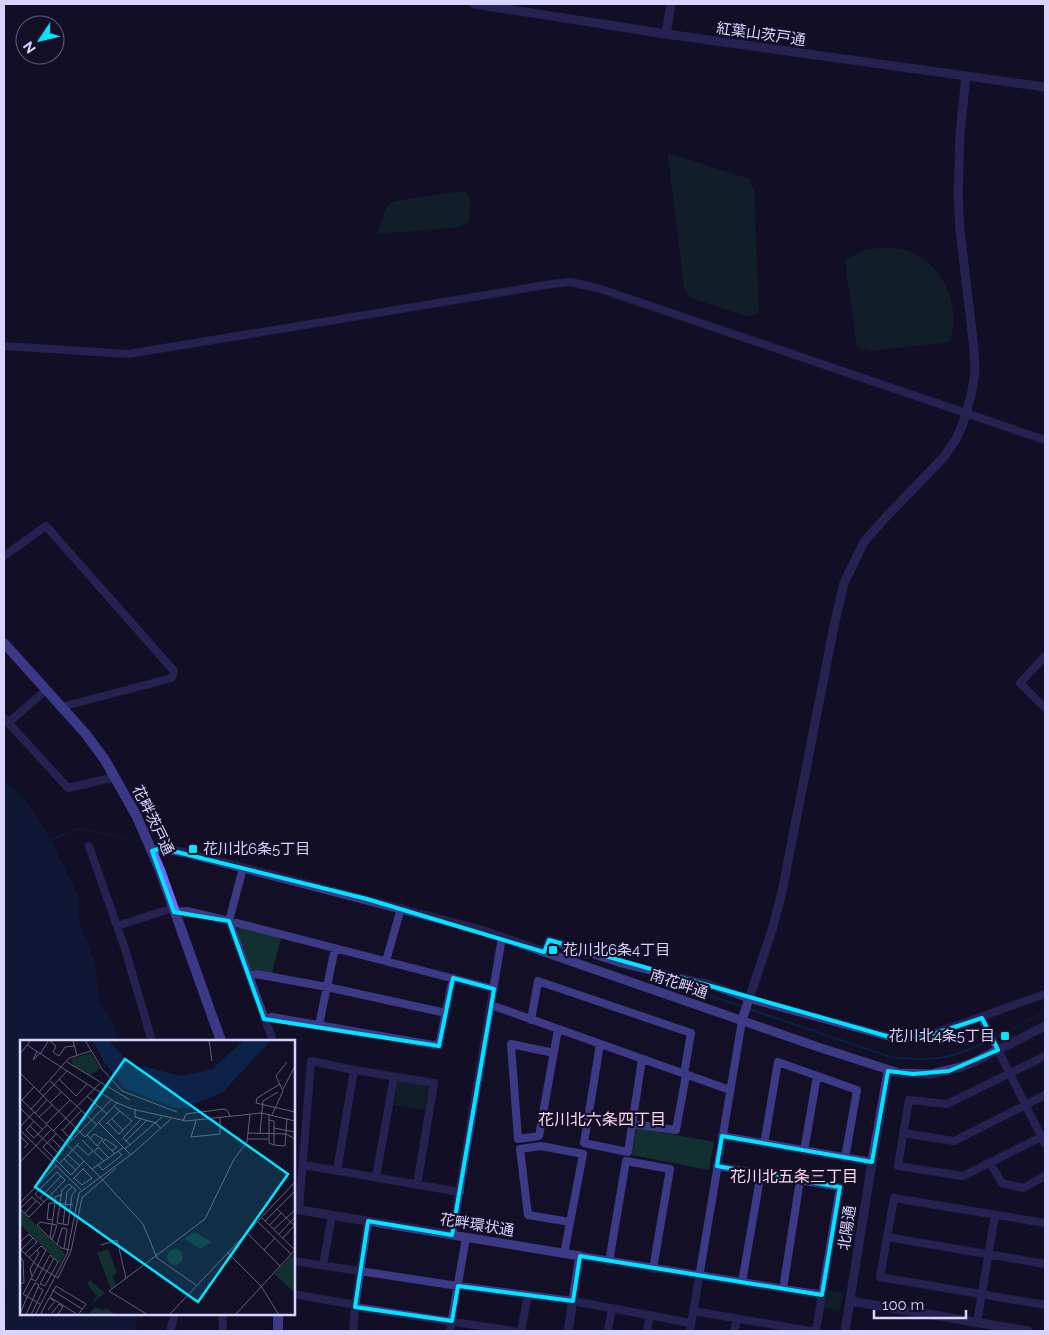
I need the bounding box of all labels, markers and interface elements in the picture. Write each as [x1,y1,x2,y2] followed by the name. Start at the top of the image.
[15,15,65,65] north arrow
[715,19,807,49] street label: 紅葉山茨戸通
[20,38,39,56] text: N
[128,782,178,858] street label: 花畔茨戸通
[203,840,310,858] place label: 花川北6条5丁目
[187,843,199,855] marker: 花川北6条5丁目
[563,941,670,959] place label: 花川北6条4丁目
[547,944,559,956] marker: 花川北6条4丁目
[648,966,710,1002] street label: 南花畔通
[889,1027,995,1045] place label: 花川北4条5丁目
[999,1030,1011,1042] marker: 花川北4条5丁目
[20,1040,295,1315] inset map
[538,1110,666,1129] district label: 花川北六条四丁目
[730,1167,858,1186] district label: 花川北五条三丁目
[835,1204,859,1252] street label: 北陽通
[439,1210,515,1240] street label: 花畔環状通
[874,1288,966,1320] scale bar
[882,1296,924,1314] text: 100 m

